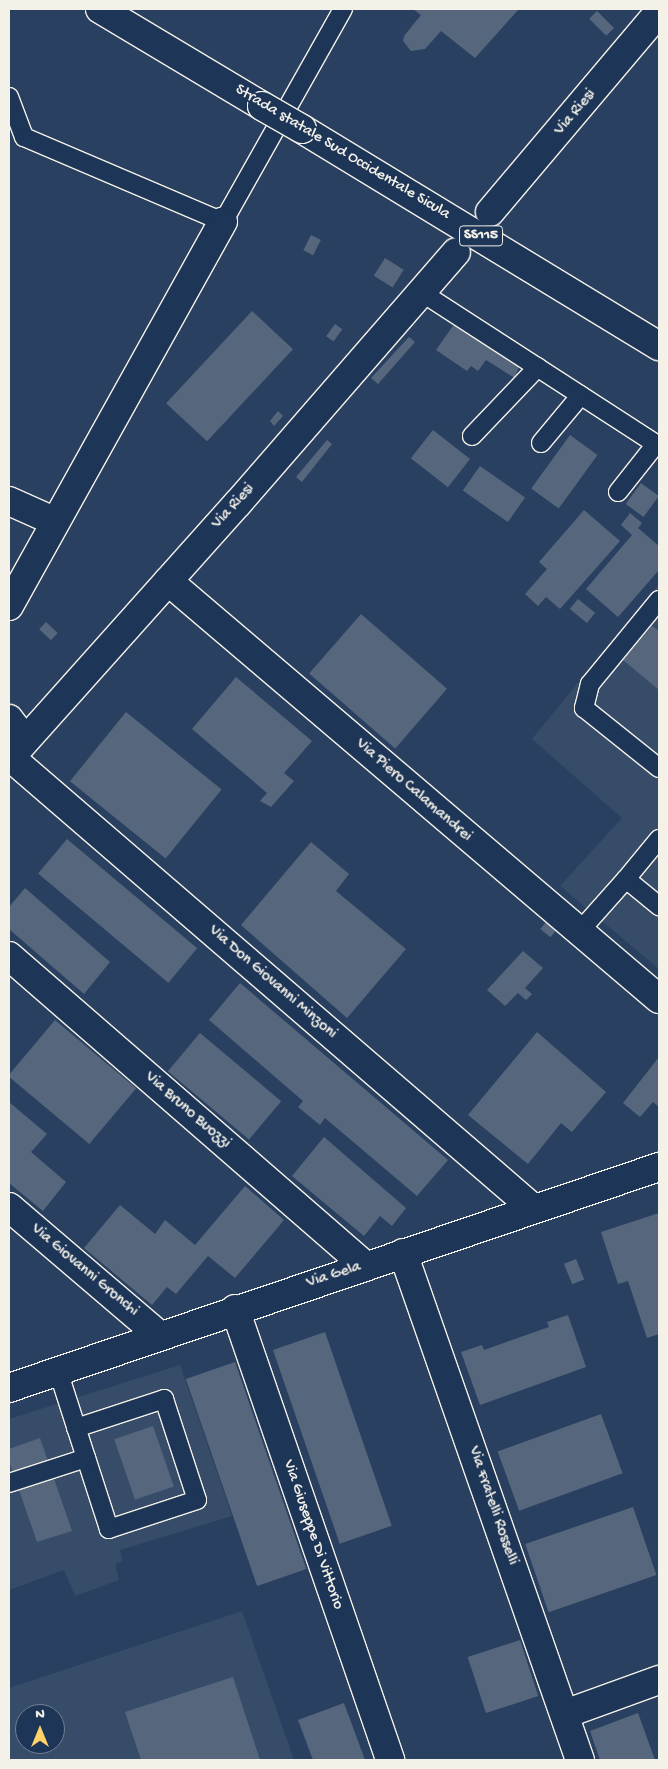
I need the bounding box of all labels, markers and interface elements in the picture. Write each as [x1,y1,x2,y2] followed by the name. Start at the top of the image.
[231,81,453,225] street label: Strada statale Sud Occidentale Sicula
[551,86,601,140] street label: Via Riesi
[458,224,504,248] road number: SS115
[209,480,259,534] street label: Via Riesi
[351,735,475,847] street label: Via Piero Calamandrei
[204,922,340,1044] street label: Via Don Giovanni Minzoni
[140,1068,234,1154] street label: Via Bruno Buozzi
[26,1220,142,1322] street label: Via Giovanni Gronchi
[305,1258,363,1294] street label: Via Gela
[463,1444,521,1568] street label: Via Fratelli Rosselli
[277,1458,347,1612] street label: Via Giuseppe Di Vittorio
[15,1704,65,1754] north arrow
[35,1706,45,1723] text: N

